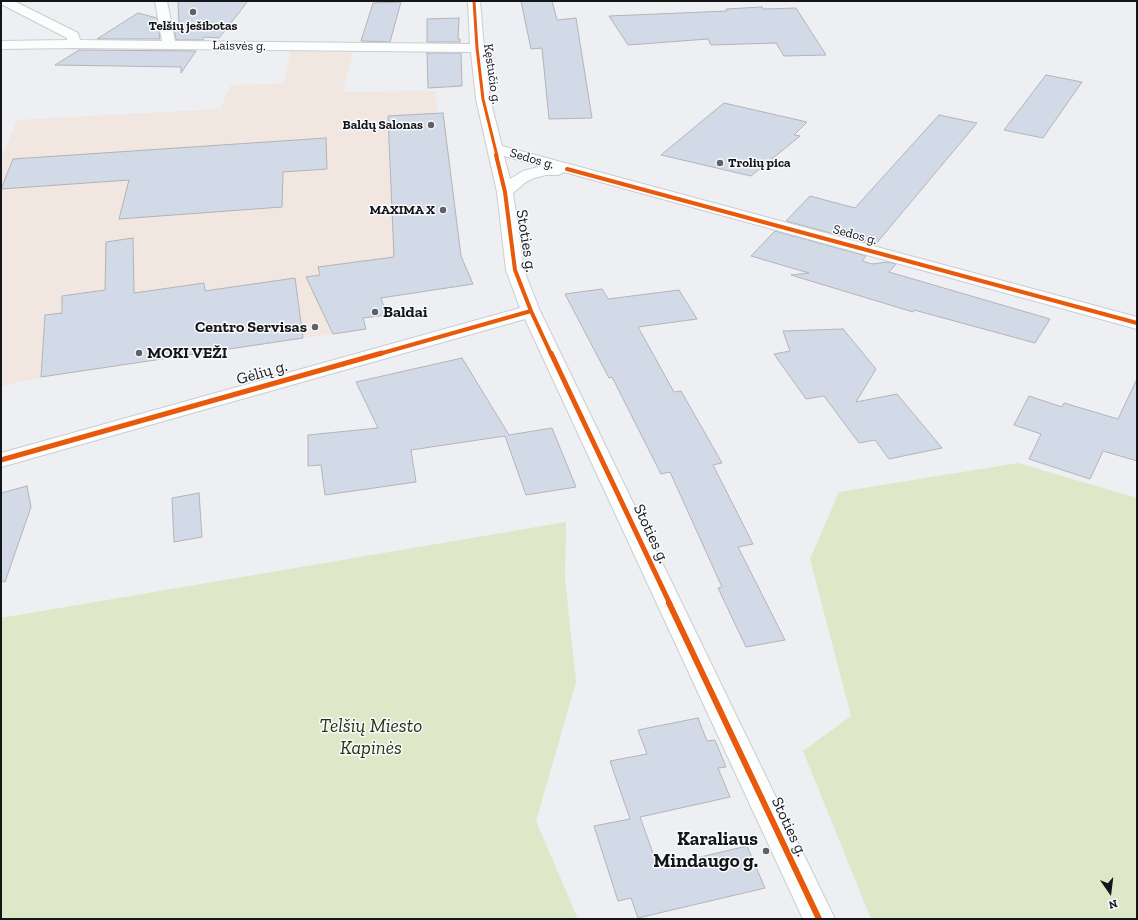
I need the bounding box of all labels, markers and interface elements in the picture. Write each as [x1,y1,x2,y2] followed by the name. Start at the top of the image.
[188,7,198,17] marker: Telšių ješibotas
[148,18,238,34] place label: Telšių ješibotas
[212,38,266,54] street label: Laisvės g.
[480,43,504,105] street label: Kęstučio g.
[343,117,423,133] place label: Baldų Salonas
[426,120,436,130] marker: Baldų Salonas
[508,145,556,173] street label: Sedos g.
[728,155,791,171] place label: Trolių pica
[715,158,725,168] marker: Trolių pica
[369,202,435,218] place label: MAXIMA X
[438,205,448,215] marker: MAXIMA X
[512,208,540,274] street label: Stoties g.
[831,222,879,248] street label: Sedos g.
[383,302,428,322] place label: Baldai
[370,307,380,317] marker: Baldai
[195,317,307,337] place label: Centro Servisas
[310,322,320,332] marker: Centro Servisas
[147,343,227,363] place label: MOKI VEŽI
[134,348,144,358] marker: MOKI VEŽI
[234,357,290,389] street label: Gėlių g.
[629,501,673,567] street label: Stoties g.
[320,716,422,760] park label: Telšių Miesto Kapinės
[767,794,811,860] street label: Stoties g.
[653,829,758,873] place label: Karaliaus Mindaugo g.
[761,846,771,856] marker: Karaliaus Mindaugo g.
[1090,872,1130,912] north arrow
[1107,897,1119,911] text: N

